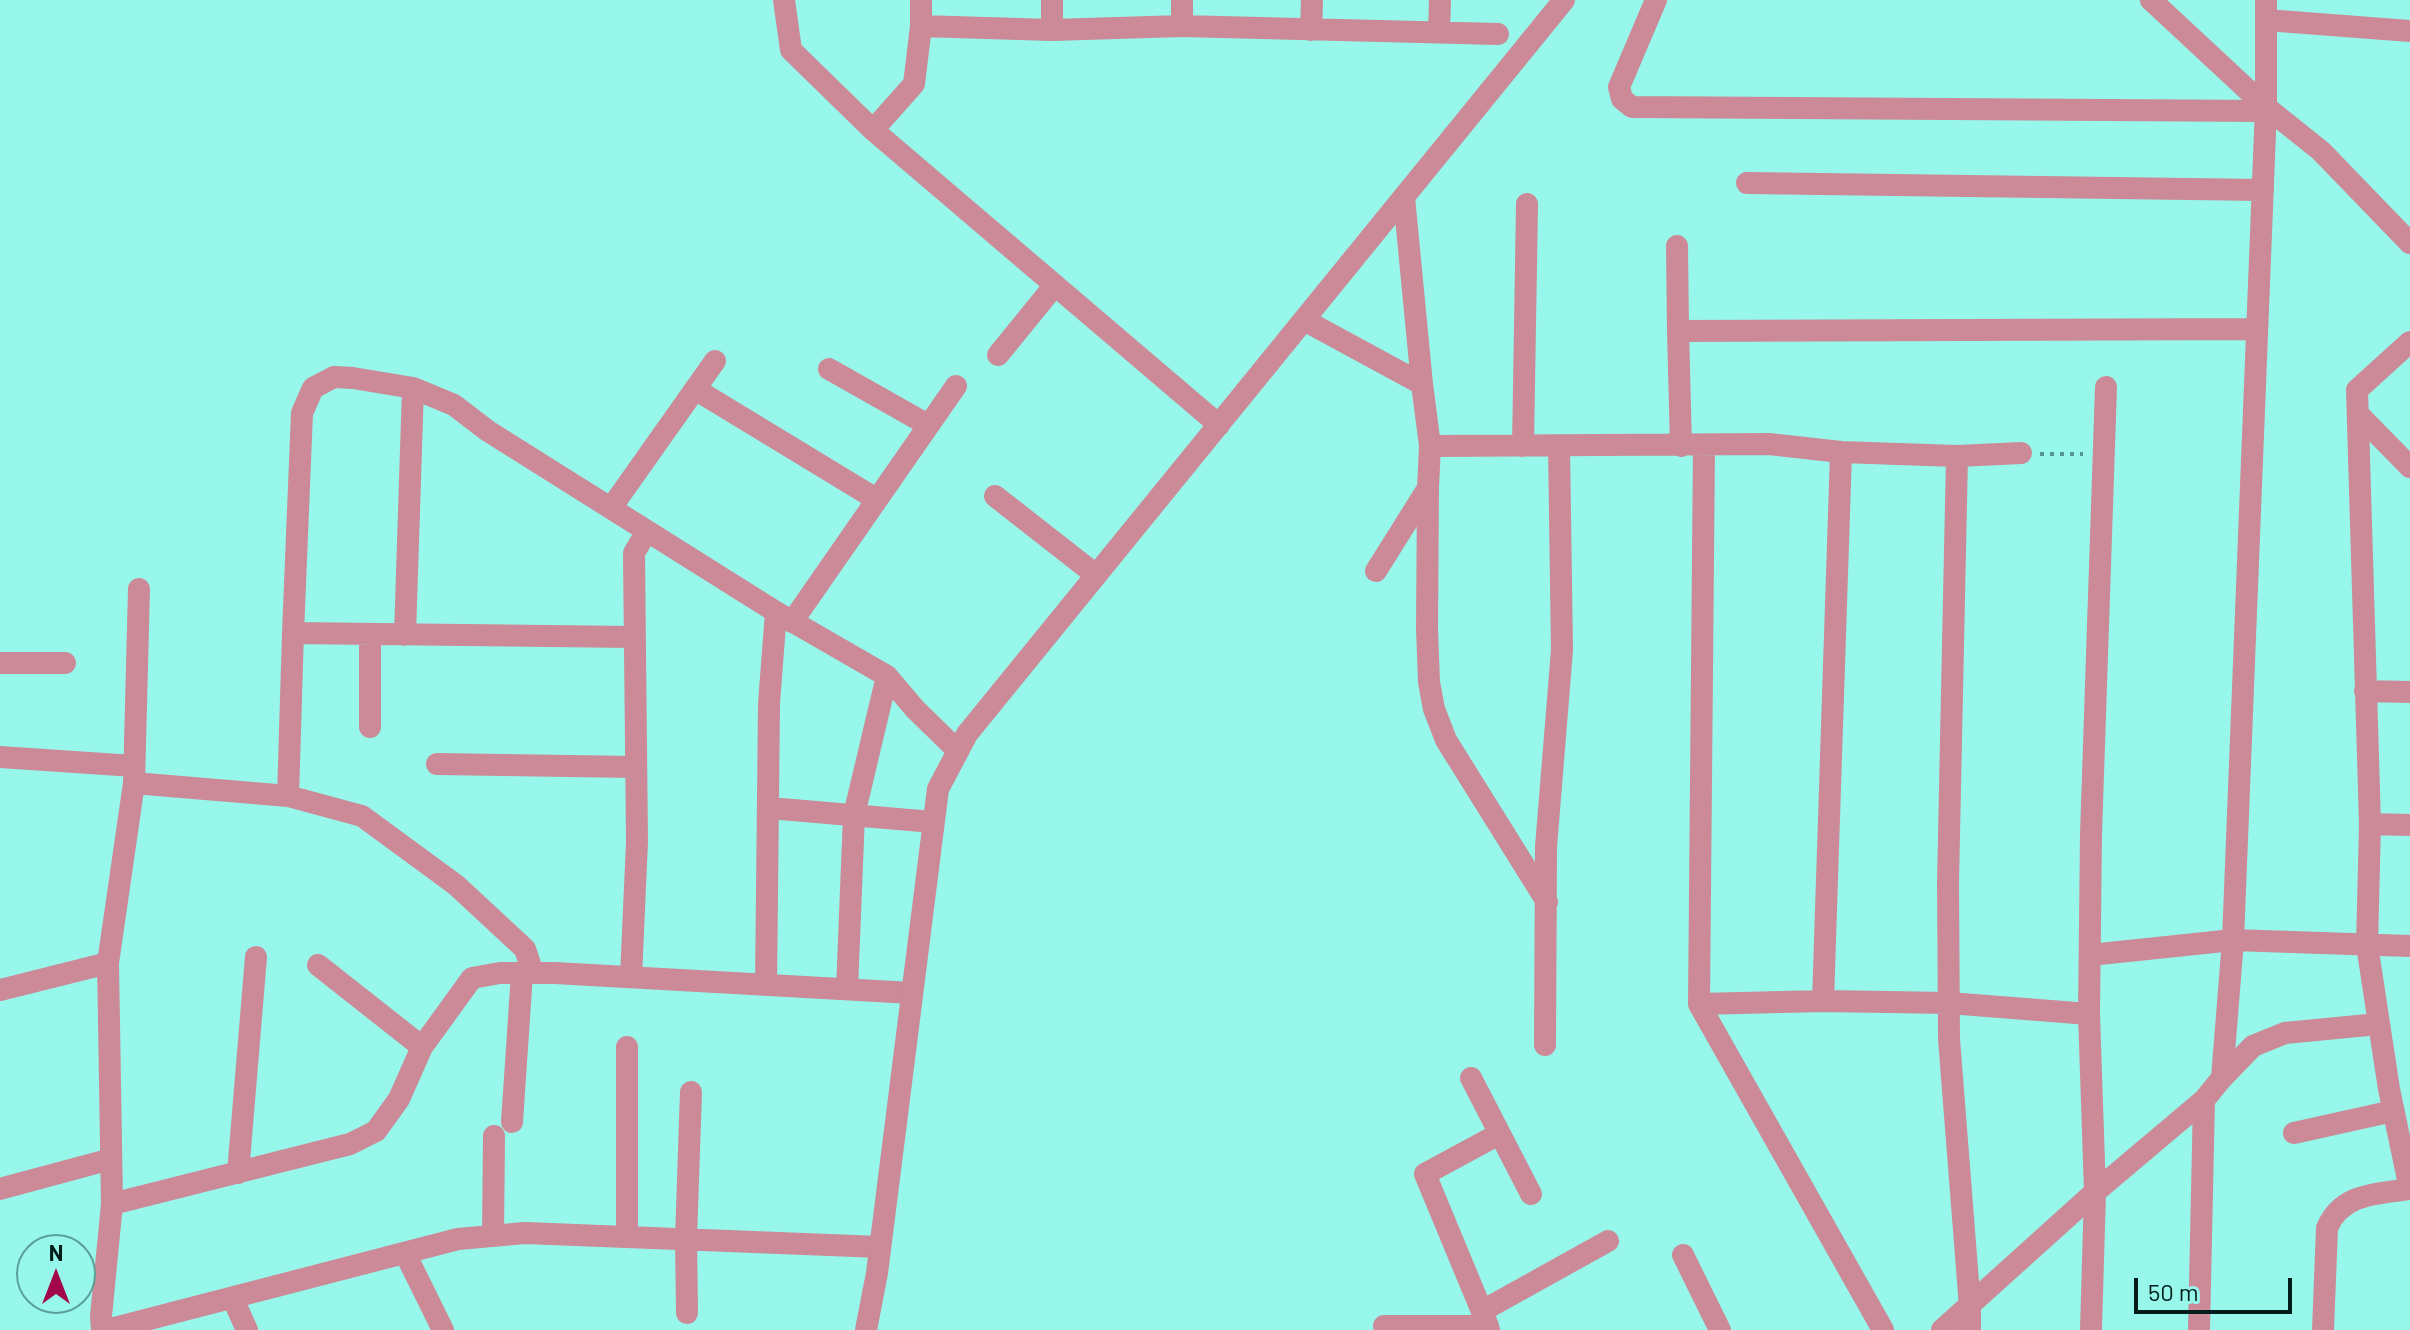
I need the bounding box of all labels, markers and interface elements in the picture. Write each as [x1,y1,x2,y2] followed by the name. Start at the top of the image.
[16,1234,96,1314] north arrow
[49,1239,63,1265] text: N
[2138,1262,2296,1312] scale bar
[2148,1277,2199,1306] text: 50 m

